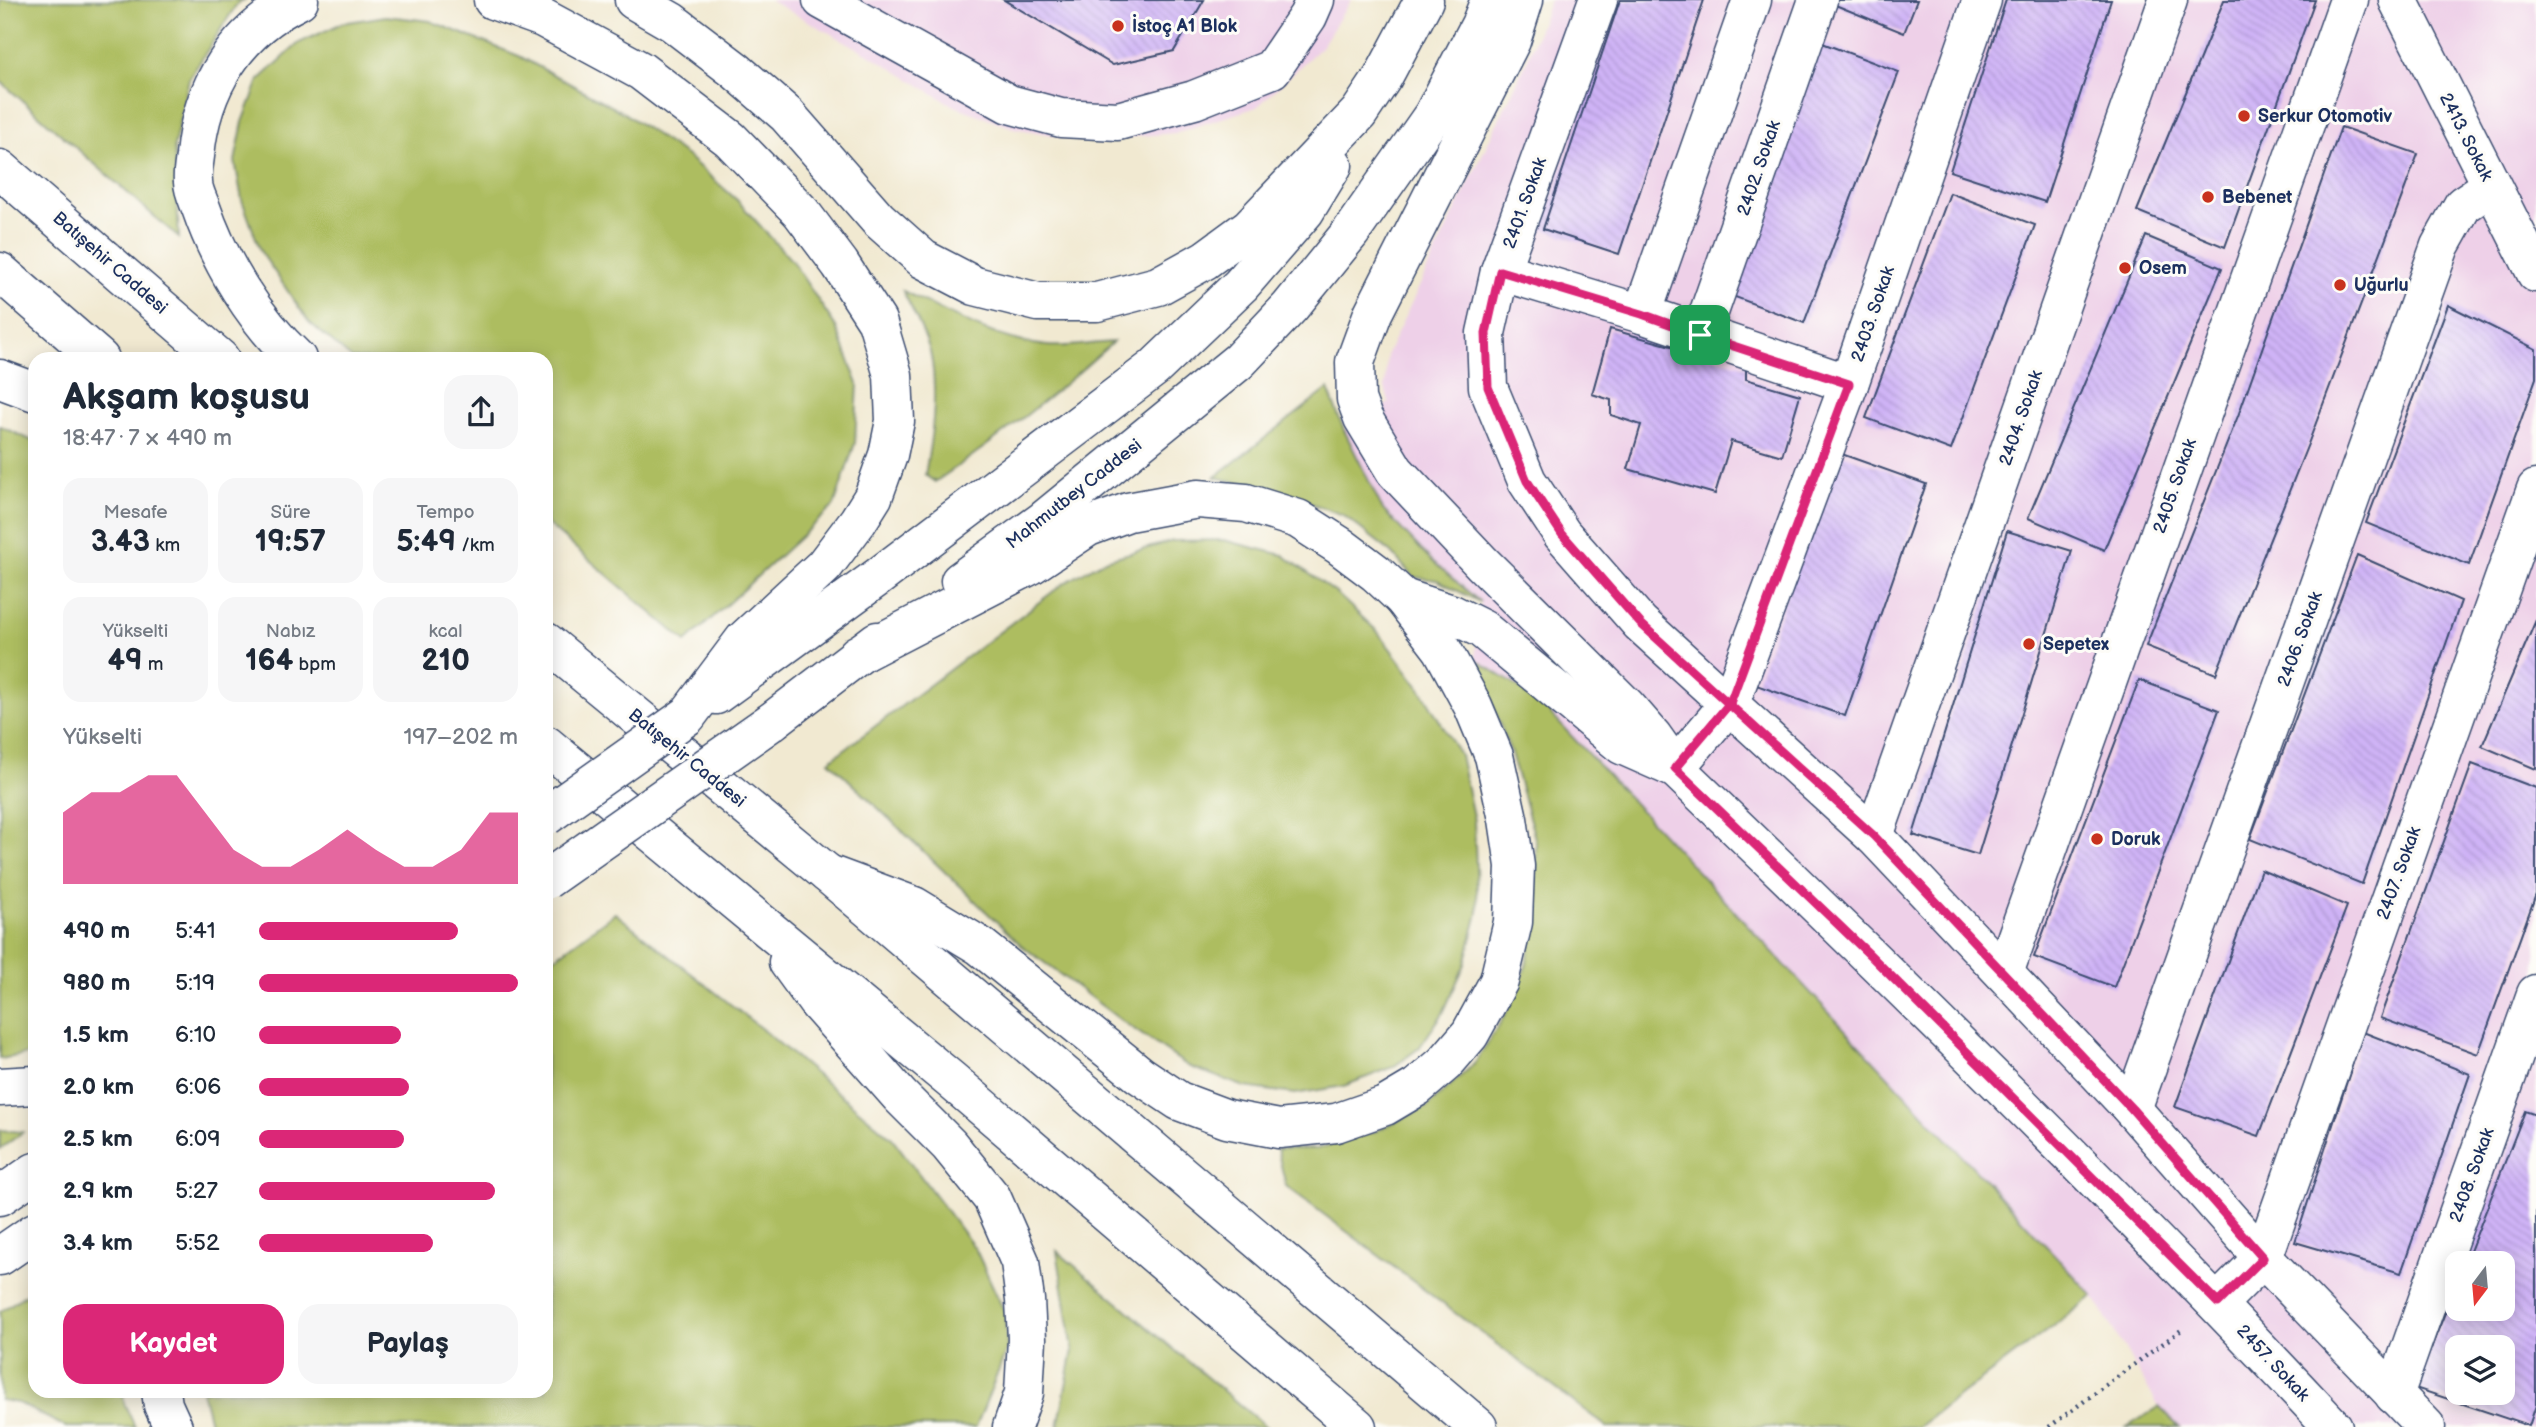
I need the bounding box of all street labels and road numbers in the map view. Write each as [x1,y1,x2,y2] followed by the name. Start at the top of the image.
[2435,89,2497,185] street label: 2413. Sokak
[1733,118,1785,218] street label: 2402. Sokak
[1499,154,1551,251] street label: 2401. Sokak
[48,208,172,318] street label: Batışehir Caddesi
[1847,263,1899,365] street label: 2403. Sokak
[1995,367,2047,468] street label: 2404. Sokak
[1002,435,1146,553] street label: Mahmutbey Caddesi
[2149,436,2201,536] street label: 2405. Sokak
[2273,588,2327,689] street label: 2406. Sokak
[624,704,750,812] street label: Batışehir Caddesi
[2372,823,2426,922] street label: 2407. Sokak
[2445,1125,2499,1225] street label: 2408. Sokak
[2232,1320,2314,1406] street label: 2457. Sokak

